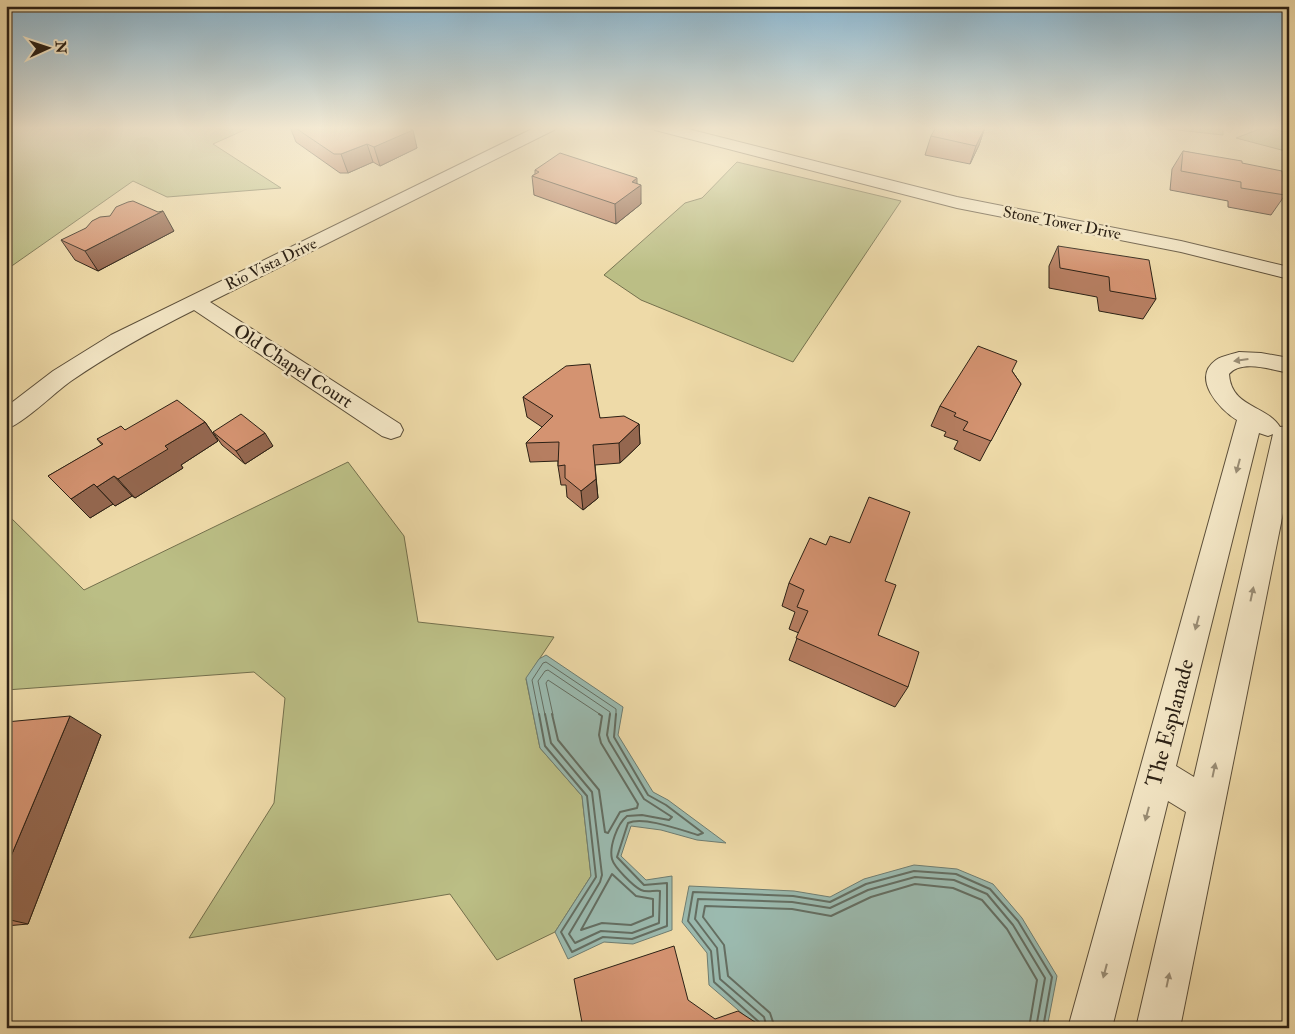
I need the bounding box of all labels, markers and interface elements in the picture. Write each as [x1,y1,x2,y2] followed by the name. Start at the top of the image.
[22,22,72,72] north arrow
[52,40,69,55] text: N
[1001,202,1123,244] street label: Stone Tower Drive
[222,233,320,295] street label: Rio Vista Drive
[228,318,357,414] street label: Old Chapel Court
[1233,356,1249,364] one-way arrow
[1234,459,1242,474] one-way arrow
[1248,586,1256,602] one-way arrow
[1192,616,1200,631] one-way arrow
[1140,656,1201,790] street label: The Esplanade
[1210,763,1218,778] one-way arrow
[1142,807,1150,822] one-way arrow
[1101,964,1109,979] one-way arrow
[1165,972,1173,988] one-way arrow

